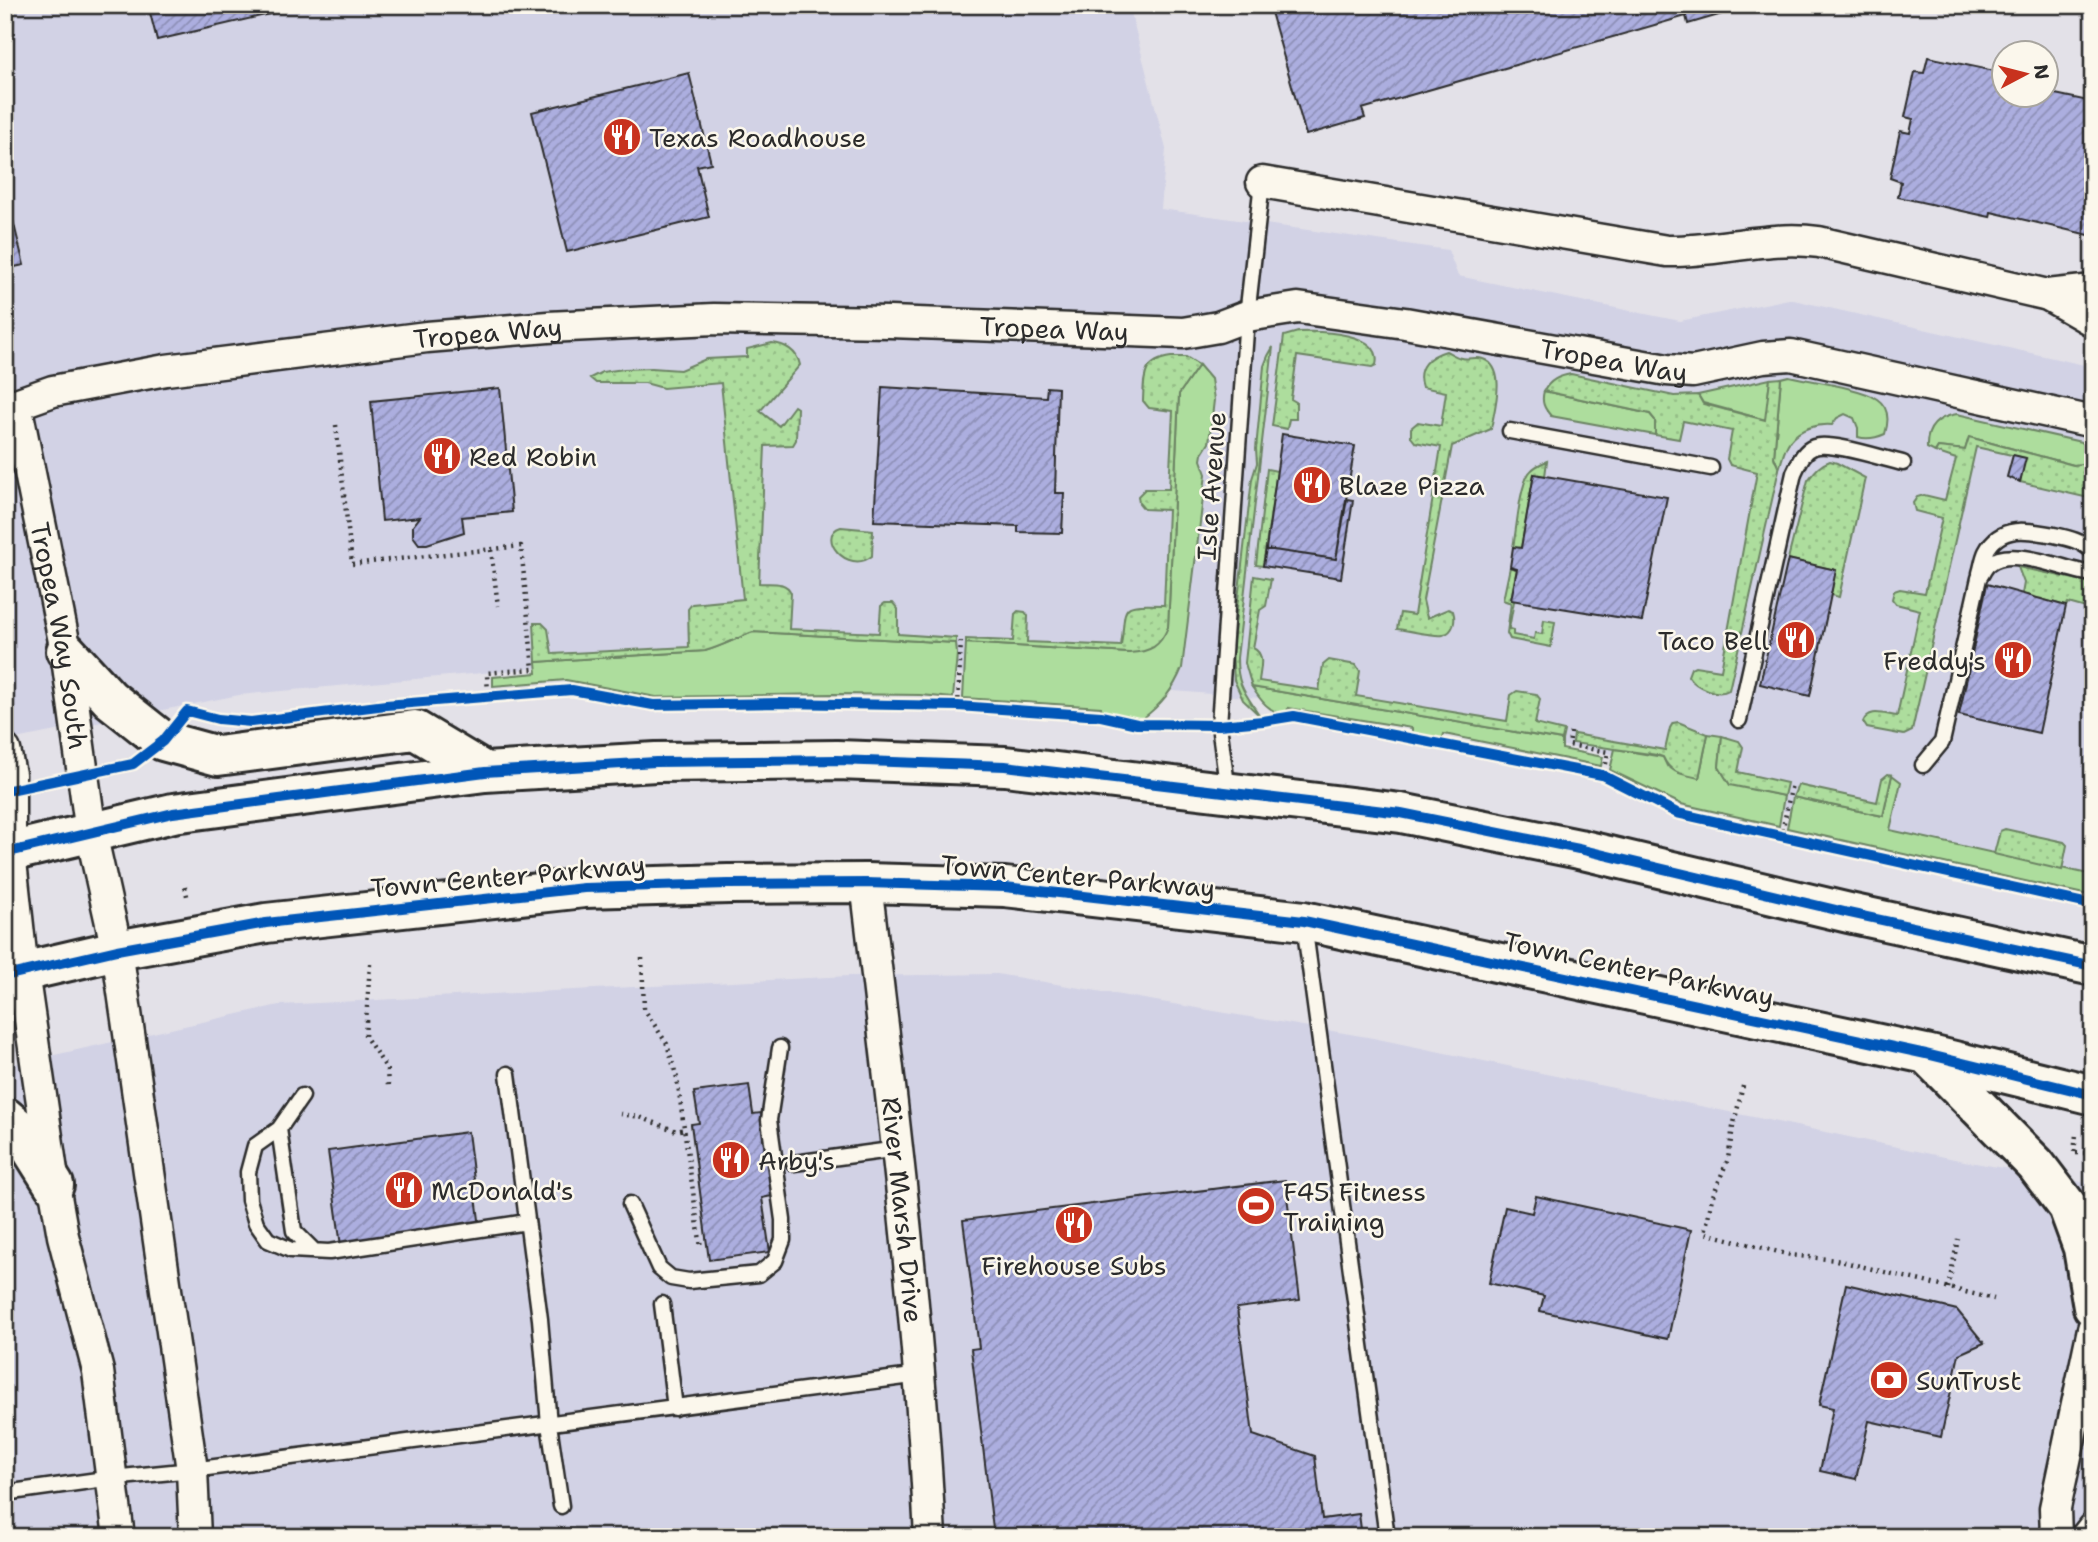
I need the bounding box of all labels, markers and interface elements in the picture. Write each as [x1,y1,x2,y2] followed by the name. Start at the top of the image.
[1990,38,2060,108] north arrow
[2028,63,2055,81] text: N
[601,116,643,158] restaurant icon: Texas Roadhouse
[649,120,866,155] place label: Texas Roadhouse
[979,308,1130,348] street label: Tropea Way
[411,309,563,356] street label: Tropea Way
[1537,330,1689,389] street label: Tropea Way
[1188,410,1234,562] street label: Isle Avenue
[421,435,463,477] restaurant icon: Red Robin
[469,439,597,474] place label: Red Robin
[1291,464,1333,506] restaurant icon: Blaze Pizza
[1339,468,1485,503] place label: Blaze Pizza
[23,519,97,752] street label: Tropea Way South
[1775,619,1817,661] restaurant icon: Taco Bell
[1658,623,1769,658] place label: Taco Bell
[1992,639,2034,681] restaurant icon: Freddy's
[1883,643,1986,678] place label: Freddy's
[369,847,647,905] street label: Town Center Parkway
[939,847,1217,905] street label: Town Center Parkway
[1501,923,1777,1015] street label: Town Center Parkway
[874,1095,932,1325] street label: River Marsh Drive
[710,1139,752,1181] restaurant icon: Arby's
[758,1143,835,1178] place label: Arby's
[383,1169,425,1211] restaurant icon: McDonald's
[431,1173,574,1208] place label: McDonald's
[1283,1174,1426,1239] place label: F45 Fitness Training
[1235,1185,1277,1227] sports icon: F45 Fitness Training
[1053,1204,1095,1246] restaurant icon: Firehouse Subs
[981,1248,1167,1283] place label: Firehouse Subs
[1868,1359,1910,1401] bank icon: SunTrust
[1916,1363,2022,1398] place label: SunTrust

